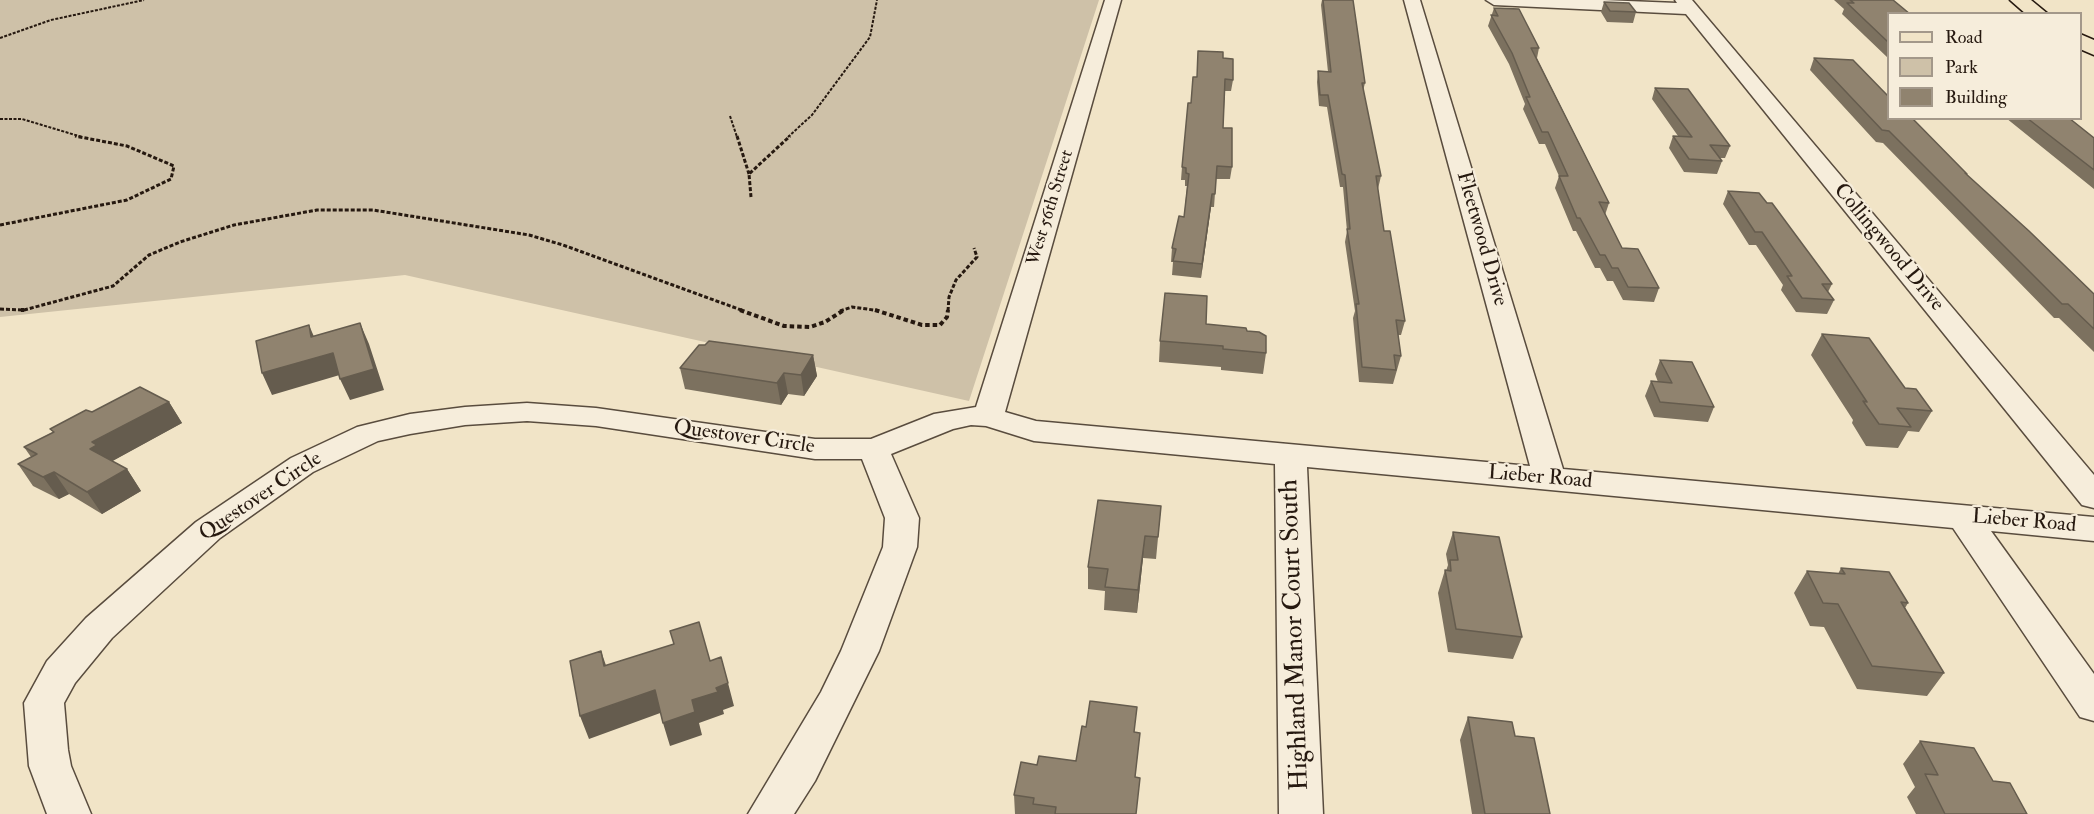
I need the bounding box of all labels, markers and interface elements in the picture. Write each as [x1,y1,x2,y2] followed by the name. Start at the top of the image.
[1887,12,2082,120] legend
[1945,26,1983,49] text: Road
[1945,56,1978,79] text: Park
[1945,86,2007,109] text: Building
[1023,148,1079,268] street label: West 56th Street
[1450,169,1512,309] street label: Fleetwood Drive
[1827,179,1949,317] street label: Collingwood Drive
[672,416,816,460] street label: Questover Circle
[195,447,327,547] street label: Questover Circle
[1487,461,1593,495] street label: Lieber Road
[1275,479,1317,791] street label: Highland Manor Court South
[1971,505,2077,539] street label: Lieber Road

